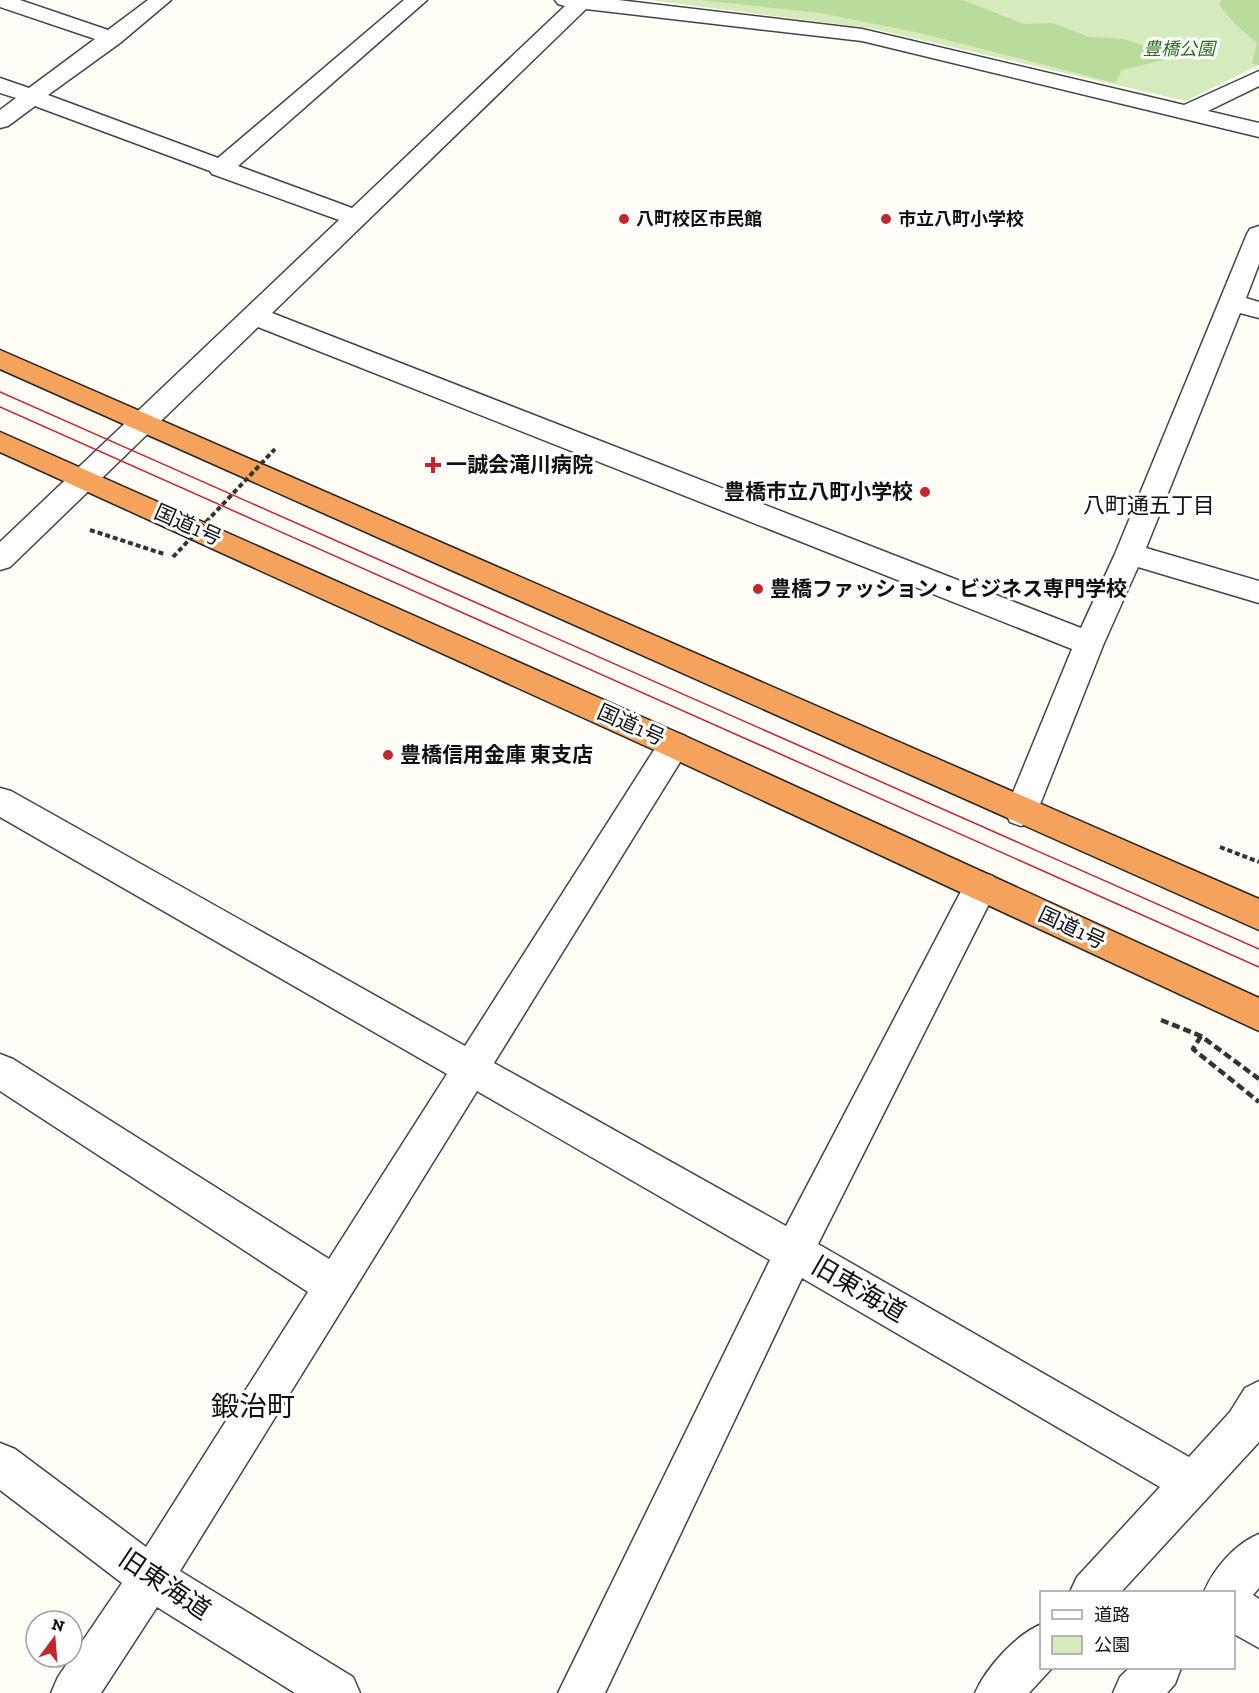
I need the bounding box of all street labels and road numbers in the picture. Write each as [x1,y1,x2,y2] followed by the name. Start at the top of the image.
[151,499,226,550] street label: 国道1号
[594,699,669,750] street label: 国道1号
[1035,901,1110,954] street label: 国道1号
[806,1249,912,1329] street label: 旧東海道
[113,1542,217,1626] street label: 旧東海道

